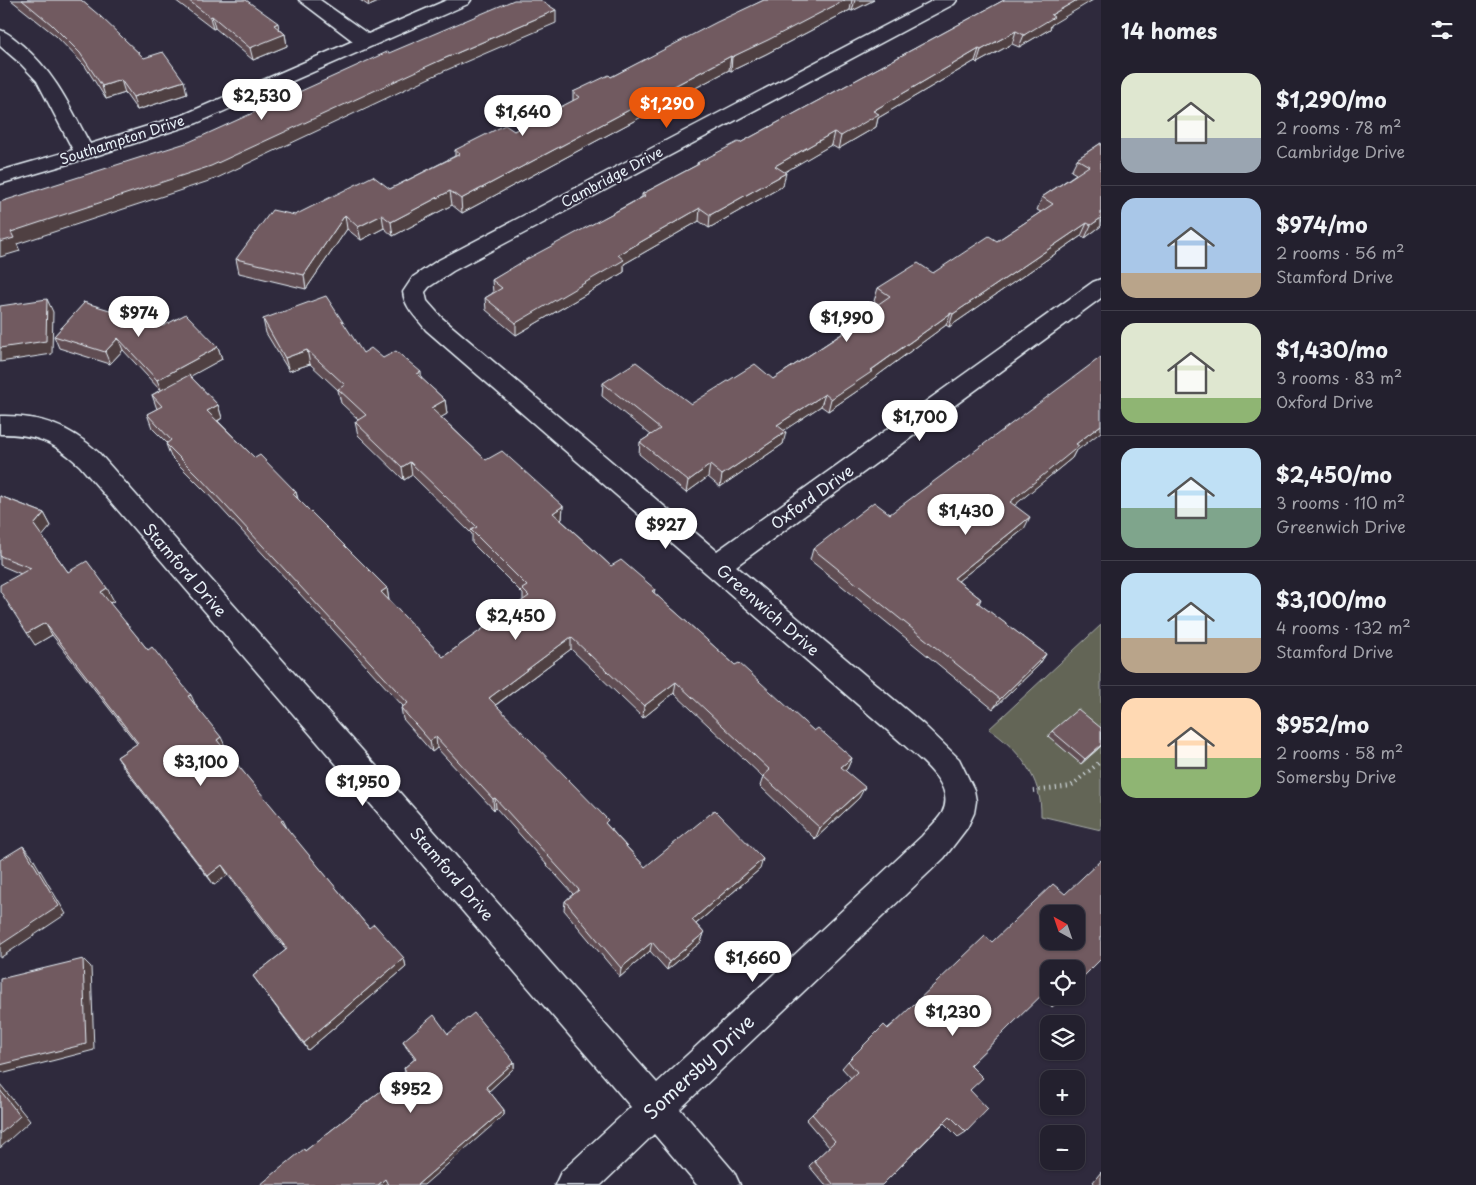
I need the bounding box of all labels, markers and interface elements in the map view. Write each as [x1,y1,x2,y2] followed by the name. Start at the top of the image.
[1121,14,1217,46] text: 14 homes
[1428,16,1456,44] icon: filters
[221,78,303,121] pin: $2,530
[233,83,291,107] text: $2,530
[1276,83,1386,115] text: $1,290/mo
[626,86,708,129] pin: $1,290
[640,91,694,115] text: $1,290
[1161,93,1221,153] icon: home
[482,94,564,137] pin: $1,640
[495,99,551,123] text: $1,640
[57,109,187,170] street label: Southampton Drive
[1276,115,1402,139] text: 2 rooms · 78 m²
[1276,139,1405,163] text: Cambridge Drive
[557,141,666,212] street label: Cambridge Drive
[1276,208,1368,240] text: $974/mo
[1161,218,1221,278] icon: home
[1276,240,1405,264] text: 2 rooms · 56 m²
[1276,264,1394,288] text: Stamford Drive
[109,296,169,338] pin: $974
[119,300,159,324] text: $974
[806,300,888,343] pin: $1,990
[821,305,873,329] text: $1,990
[1276,333,1388,365] text: $1,430/mo
[1161,343,1221,403] icon: home
[1276,365,1402,389] text: 3 rooms · 83 m²
[1276,389,1374,413] text: Oxford Drive
[879,400,961,442] pin: $1,700
[893,404,947,428] text: $1,700
[765,458,858,535] street label: Oxford Drive
[1276,458,1392,490] text: $2,450/mo
[1161,468,1221,528] icon: home
[1276,490,1405,514] text: 3 rooms · 110 m²
[925,494,1007,536] pin: $1,430
[938,498,994,522] text: $1,430
[636,508,696,550] pin: $927
[646,512,686,536] text: $927
[1276,514,1406,538] text: Greenwich Drive
[138,517,234,622] street label: Stamford Drive
[712,558,825,661] street label: Greenwich Drive
[1276,583,1386,615] text: $3,100/mo
[1161,593,1221,653] icon: home
[475,598,557,641] pin: $2,450
[487,603,545,627] text: $2,450
[1276,615,1411,639] text: 4 rooms · 132 m²
[1276,639,1394,663] text: Stamford Drive
[1276,708,1369,740] text: $952/mo
[1161,718,1221,778] icon: home
[1276,740,1403,764] text: 2 rooms · 58 m²
[160,744,242,787] pin: $3,100
[174,749,228,773] text: $3,100
[322,764,404,807] pin: $1,950
[1276,764,1396,788] text: Somersby Drive
[336,769,390,793] text: $1,950
[405,821,501,926] street label: Stamford Drive
[1040,905,1085,950] north arrow
[1040,905,1085,1170] map controls
[712,940,794,983] pin: $1,660
[725,945,781,969] text: $1,660
[1040,960,1085,1005] button: locate
[912,994,994,1037] pin: $1,230
[925,999,981,1023] text: $1,230
[637,1007,760,1125] street label: Somersby Drive
[1040,1015,1085,1060] button: layers
[1040,1070,1085,1115] button: +
[381,1072,441,1114] pin: $952
[391,1076,431,1100] text: $952
[1040,1125,1085,1170] button: −

